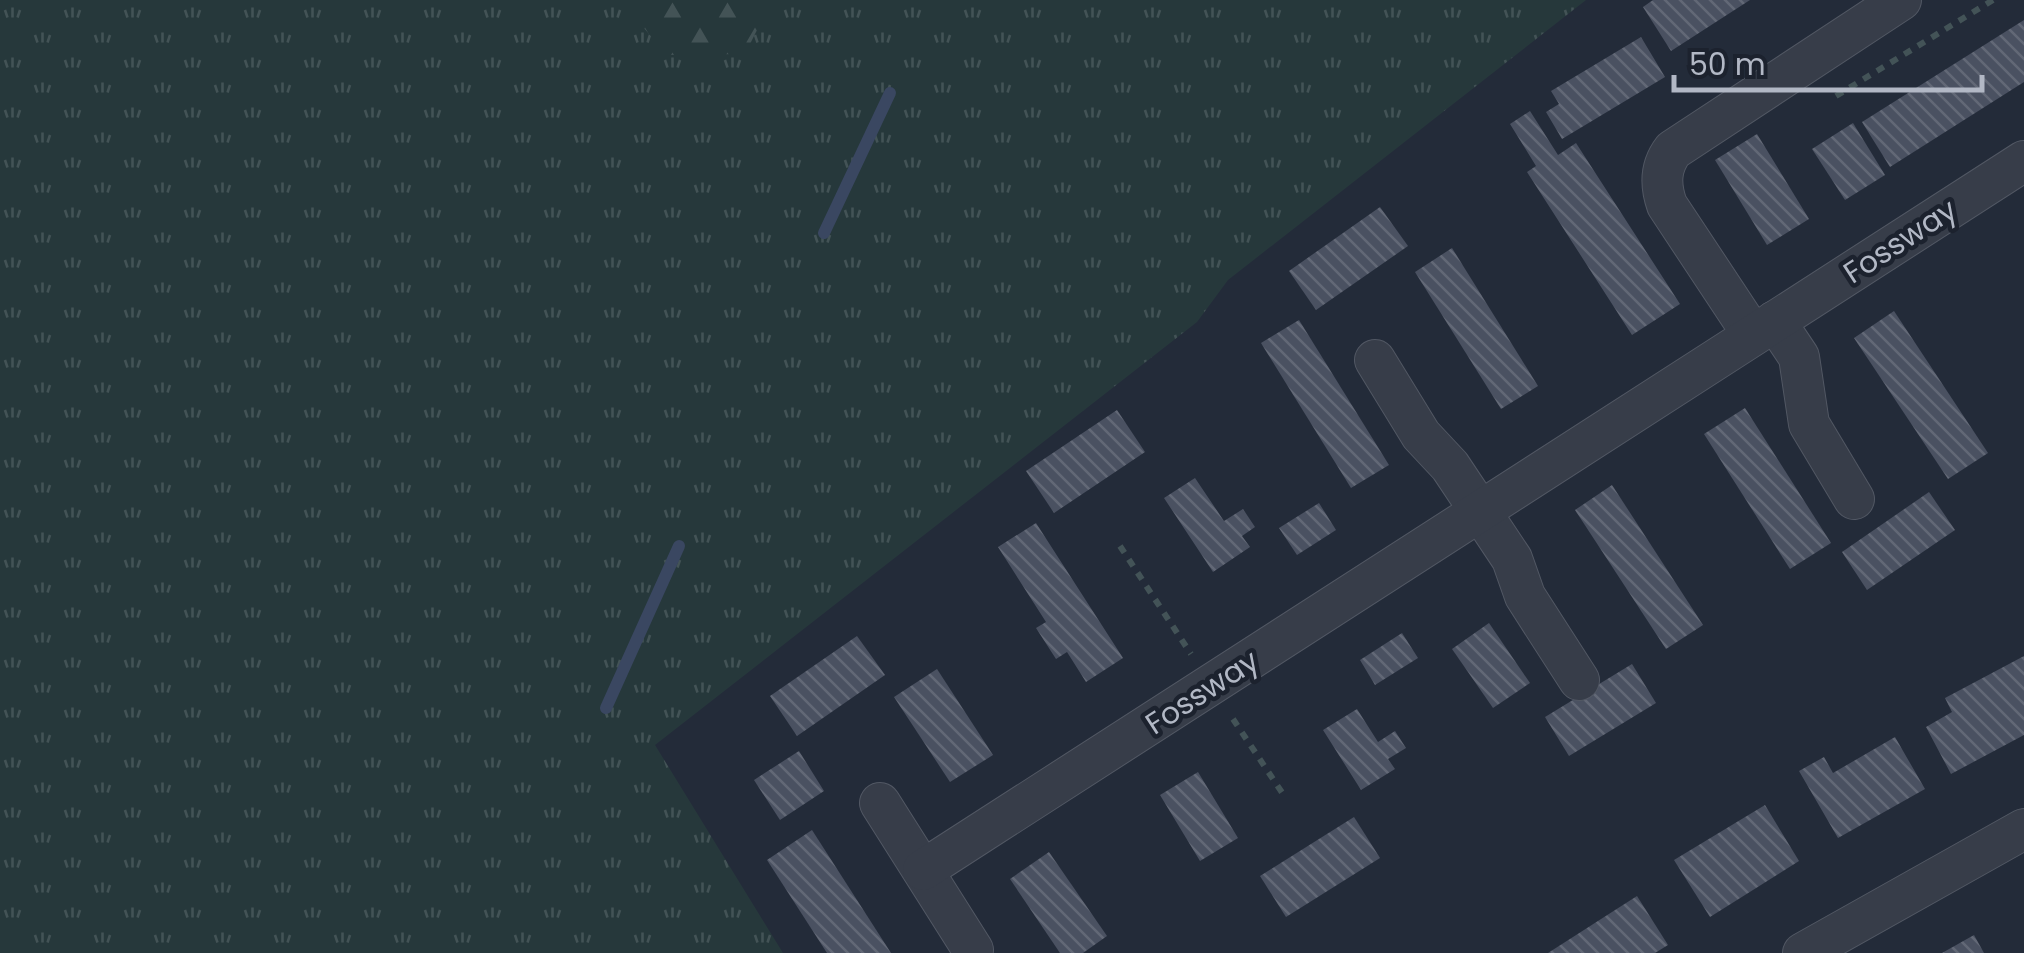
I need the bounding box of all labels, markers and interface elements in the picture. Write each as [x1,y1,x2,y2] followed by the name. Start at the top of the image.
[1674,30,1982,92] scale bar
[1689,43,1766,86] text: 50 m
[1835,188,1965,294] street label: Fossway
[1137,639,1267,745] street label: Fossway

